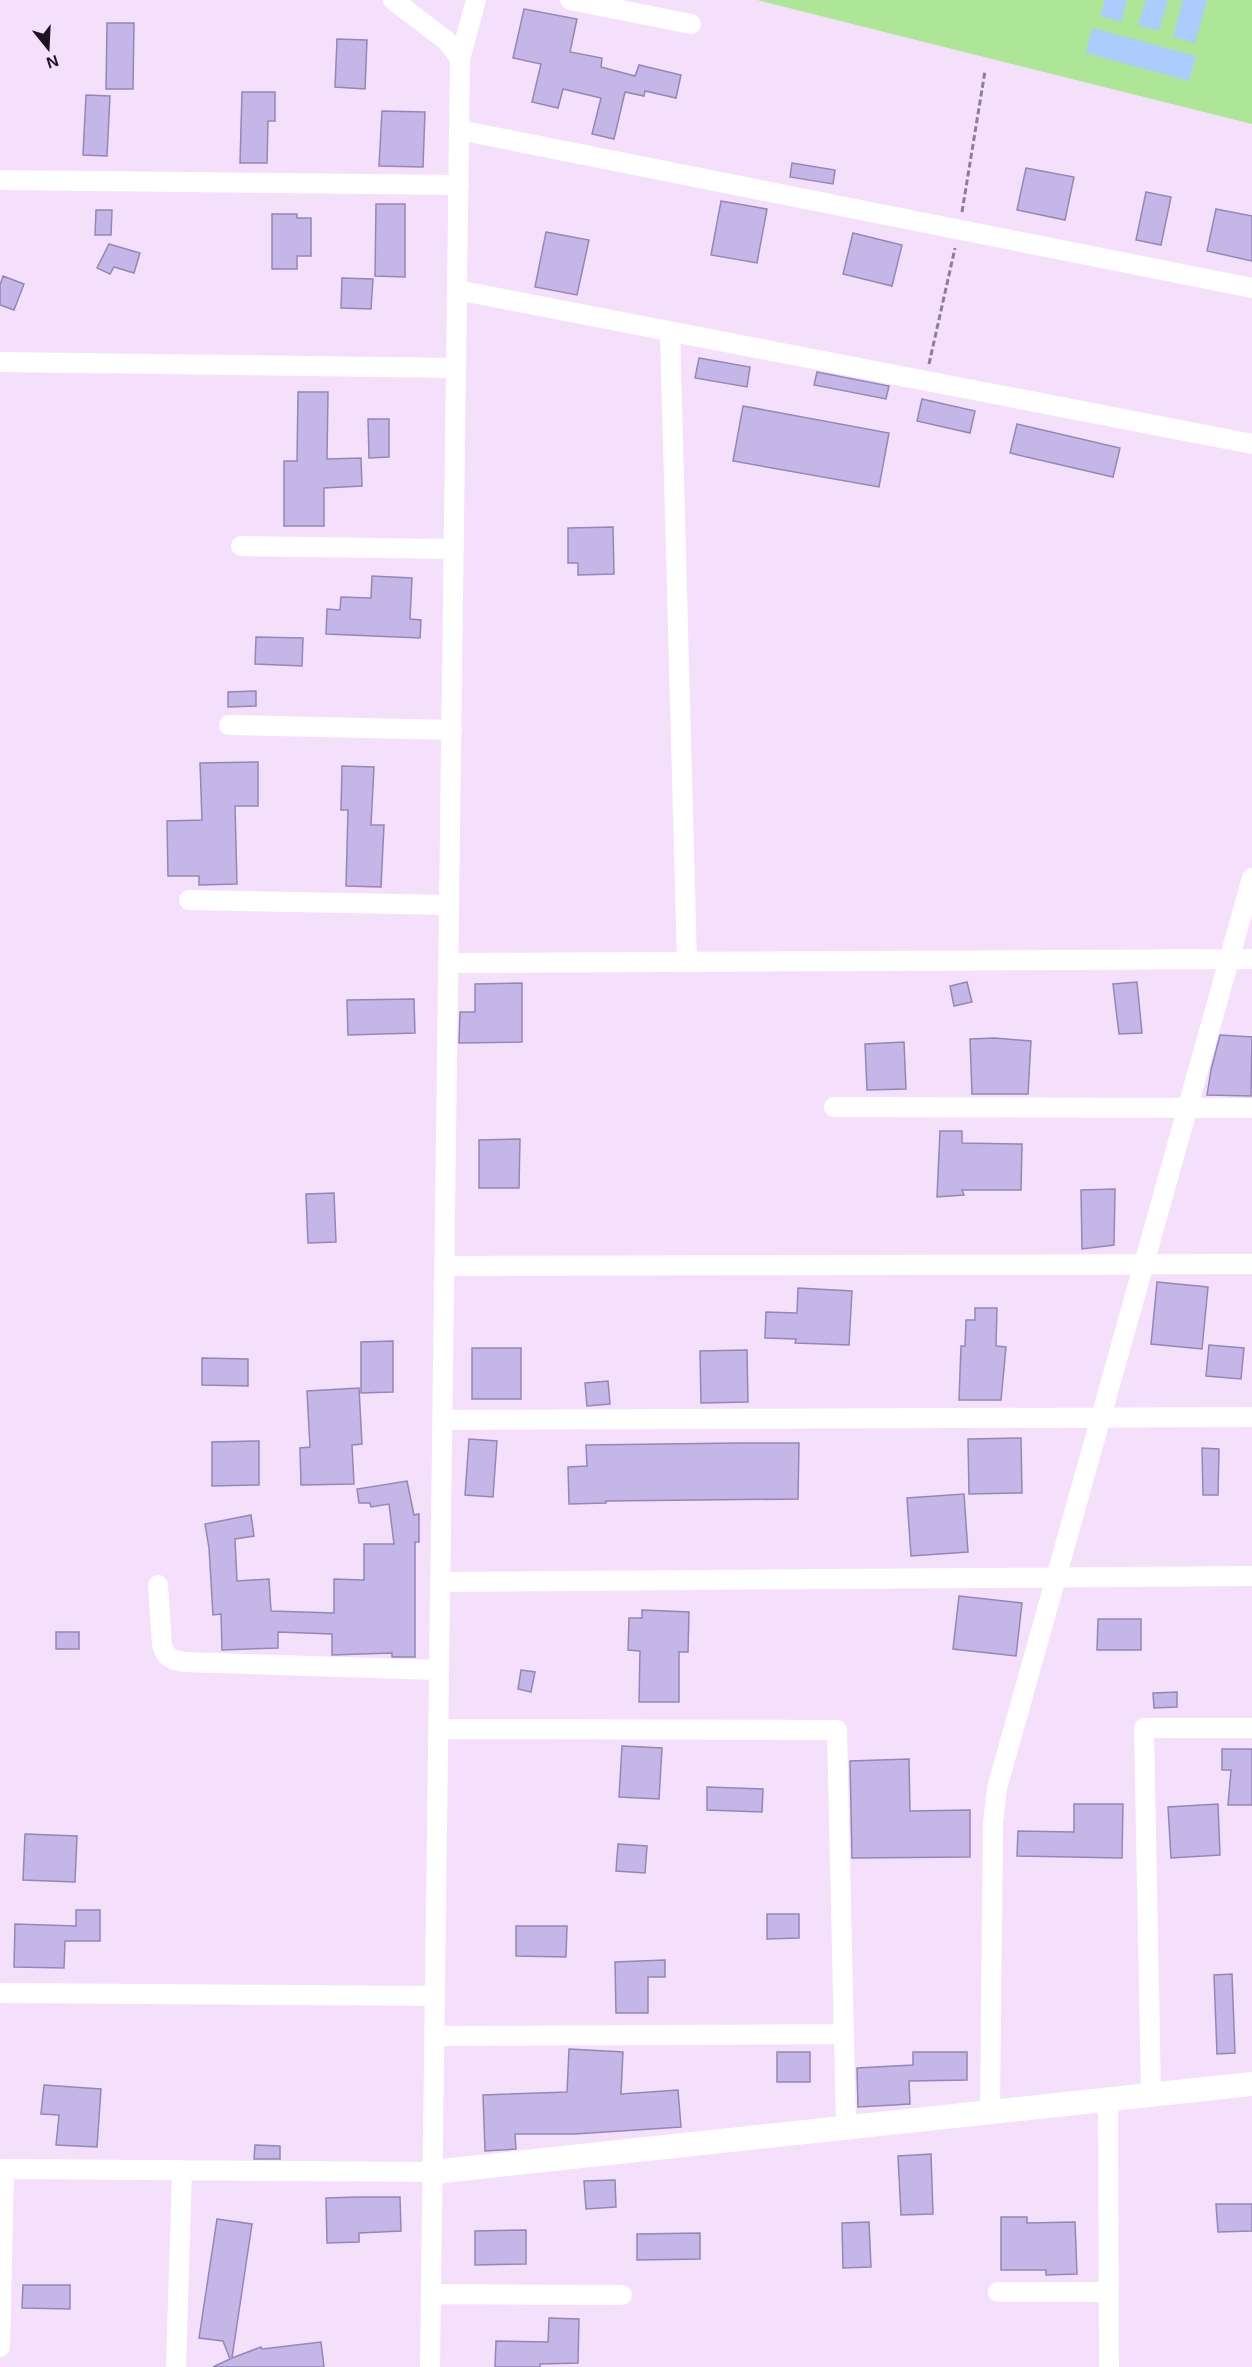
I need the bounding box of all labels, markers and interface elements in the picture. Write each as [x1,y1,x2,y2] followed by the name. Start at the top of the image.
[18,18,78,78] north arrow
[44,52,61,72] text: N

